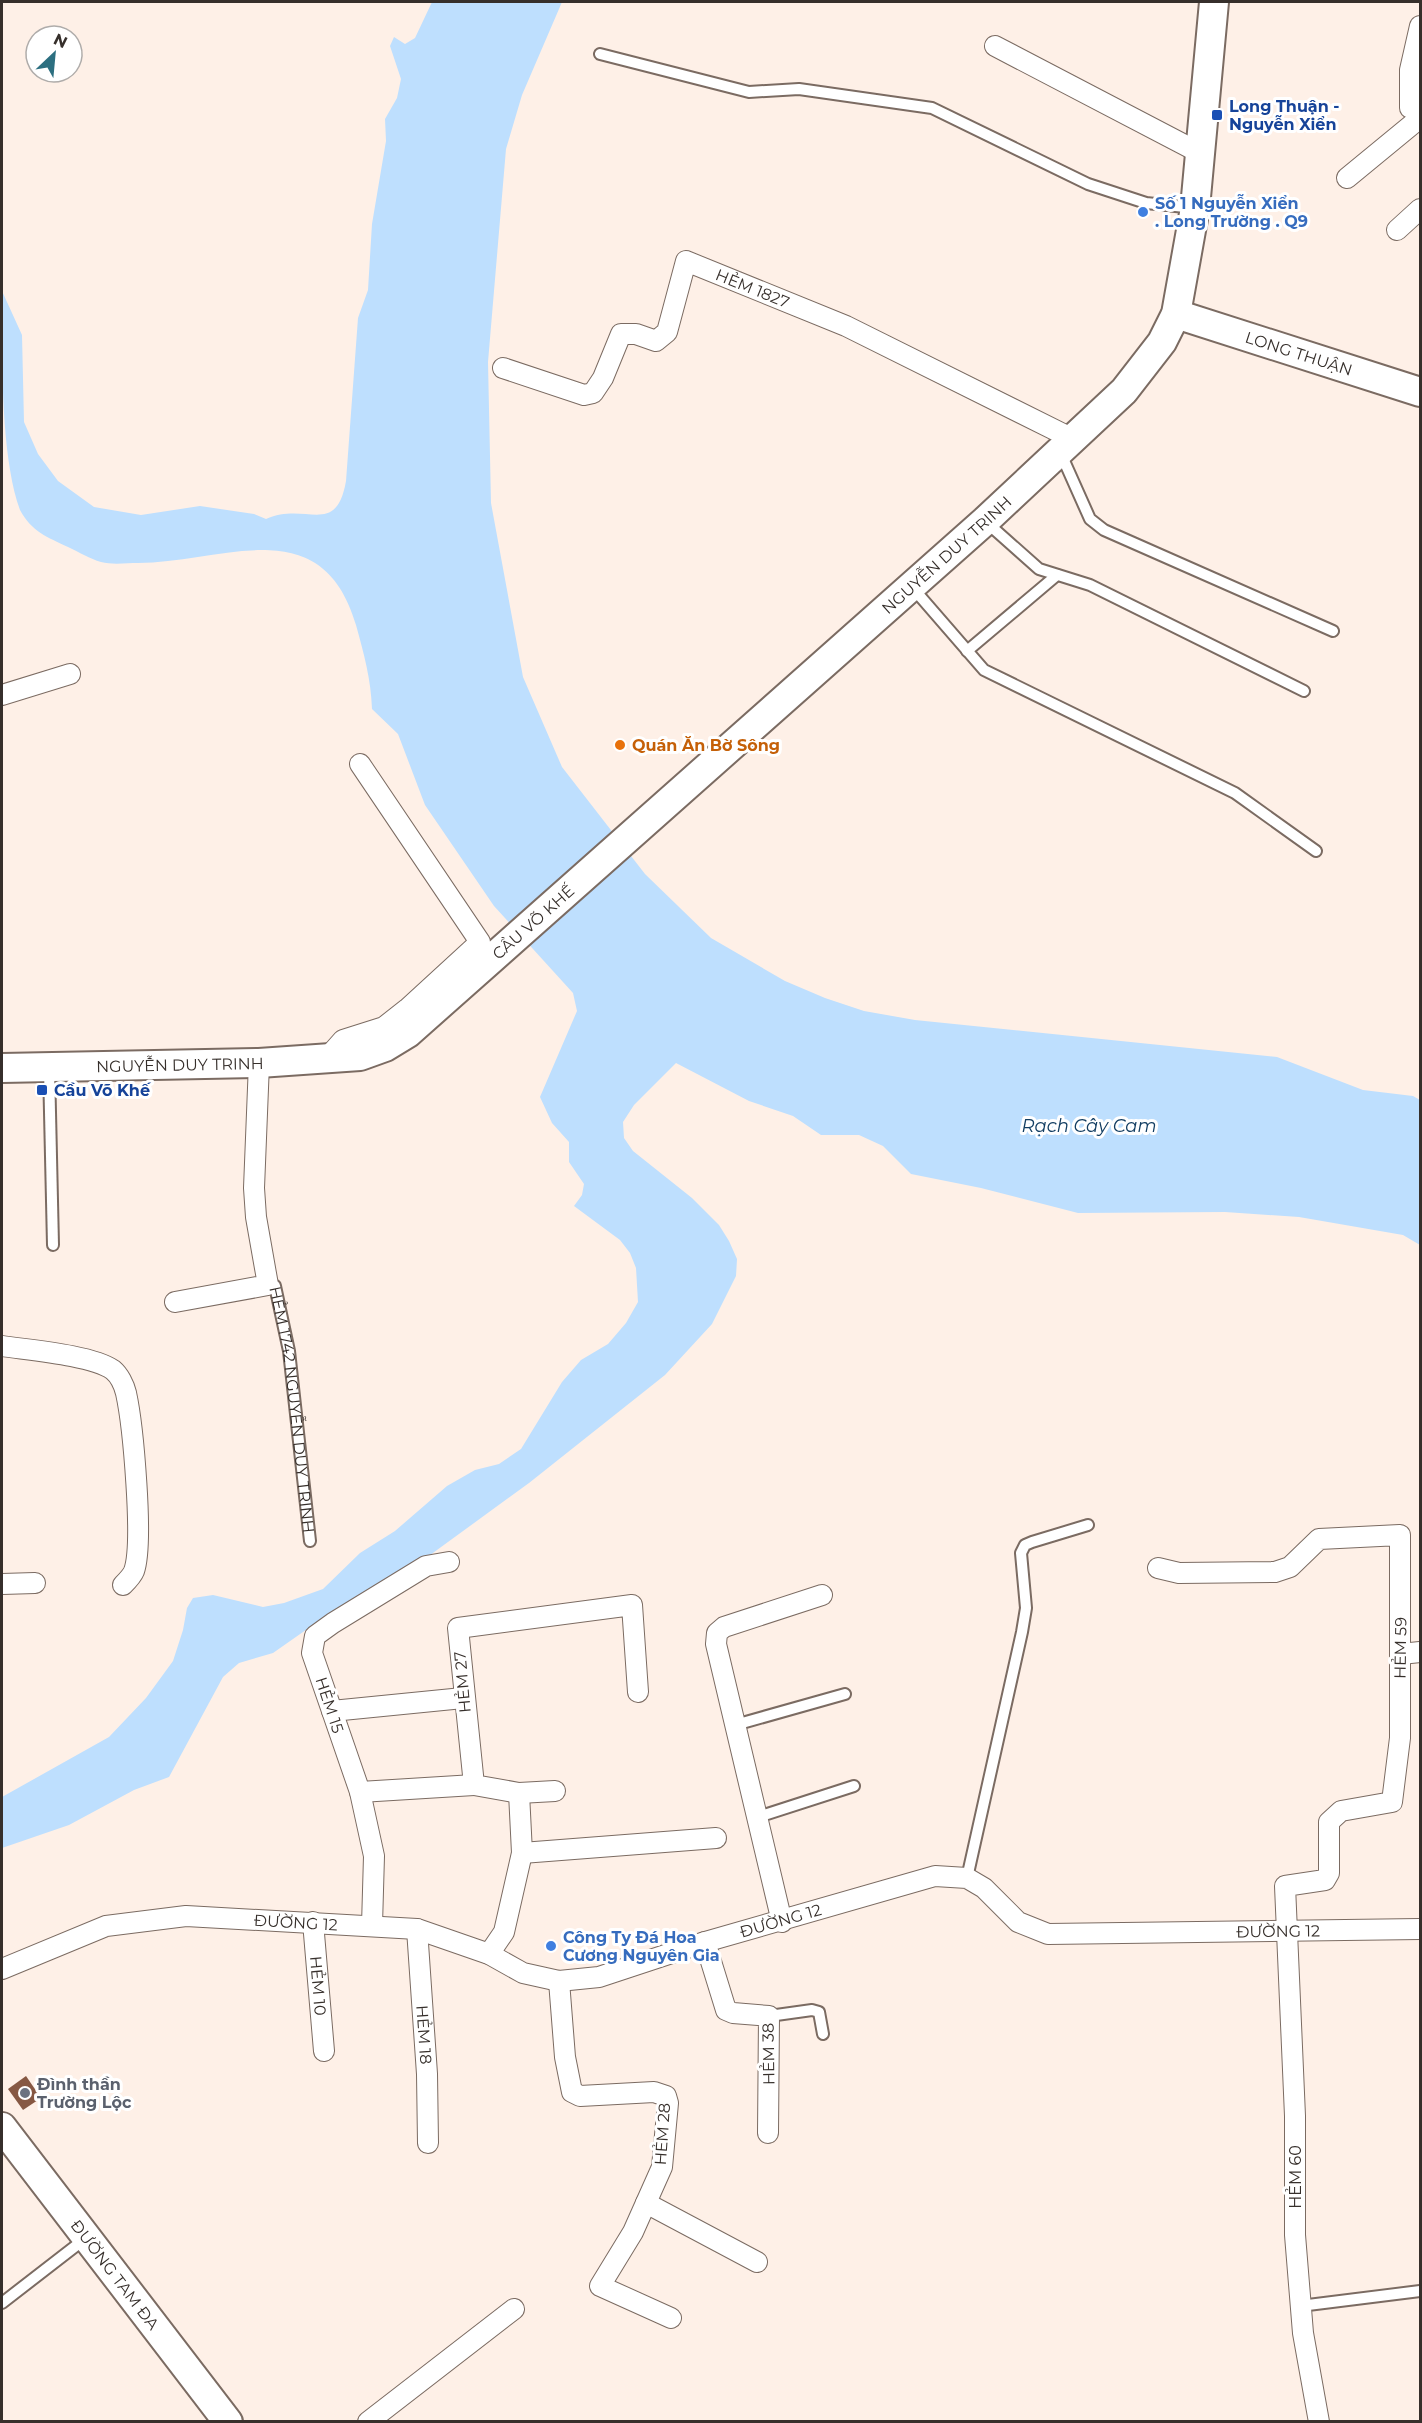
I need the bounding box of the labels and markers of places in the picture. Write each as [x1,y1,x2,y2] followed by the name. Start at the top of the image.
[1229,97,1340,134] place label: Long Thuận - Nguyễn Xiển
[1210,108,1224,122] marker: Long Thuận - Nguyễn Xiển
[1155,193,1308,231] place label: Số 1 Nguyễn Xiển . Long Trường . Q9
[1136,205,1150,219] marker: Số 1 Nguyễn Xiển . Long Trường . Q9
[632,736,780,755] place label: Quán Ăn Bờ Sông
[613,738,627,752] marker: Quán Ăn Bờ Sông
[54,1081,152,1100] place label: Cầu Võ Khế
[35,1083,49,1097] marker: Cầu Võ Khế
[563,1928,720,1965] place label: Công Ty Đá Hoa Cương Nguyên Gia
[544,1939,558,1953] marker: Công Ty Đá Hoa Cương Nguyên Gia
[37,2075,132,2112] place label: Đình thần Trường Lộc
[18,2086,32,2100] marker: Đình thần Trường Lộc

